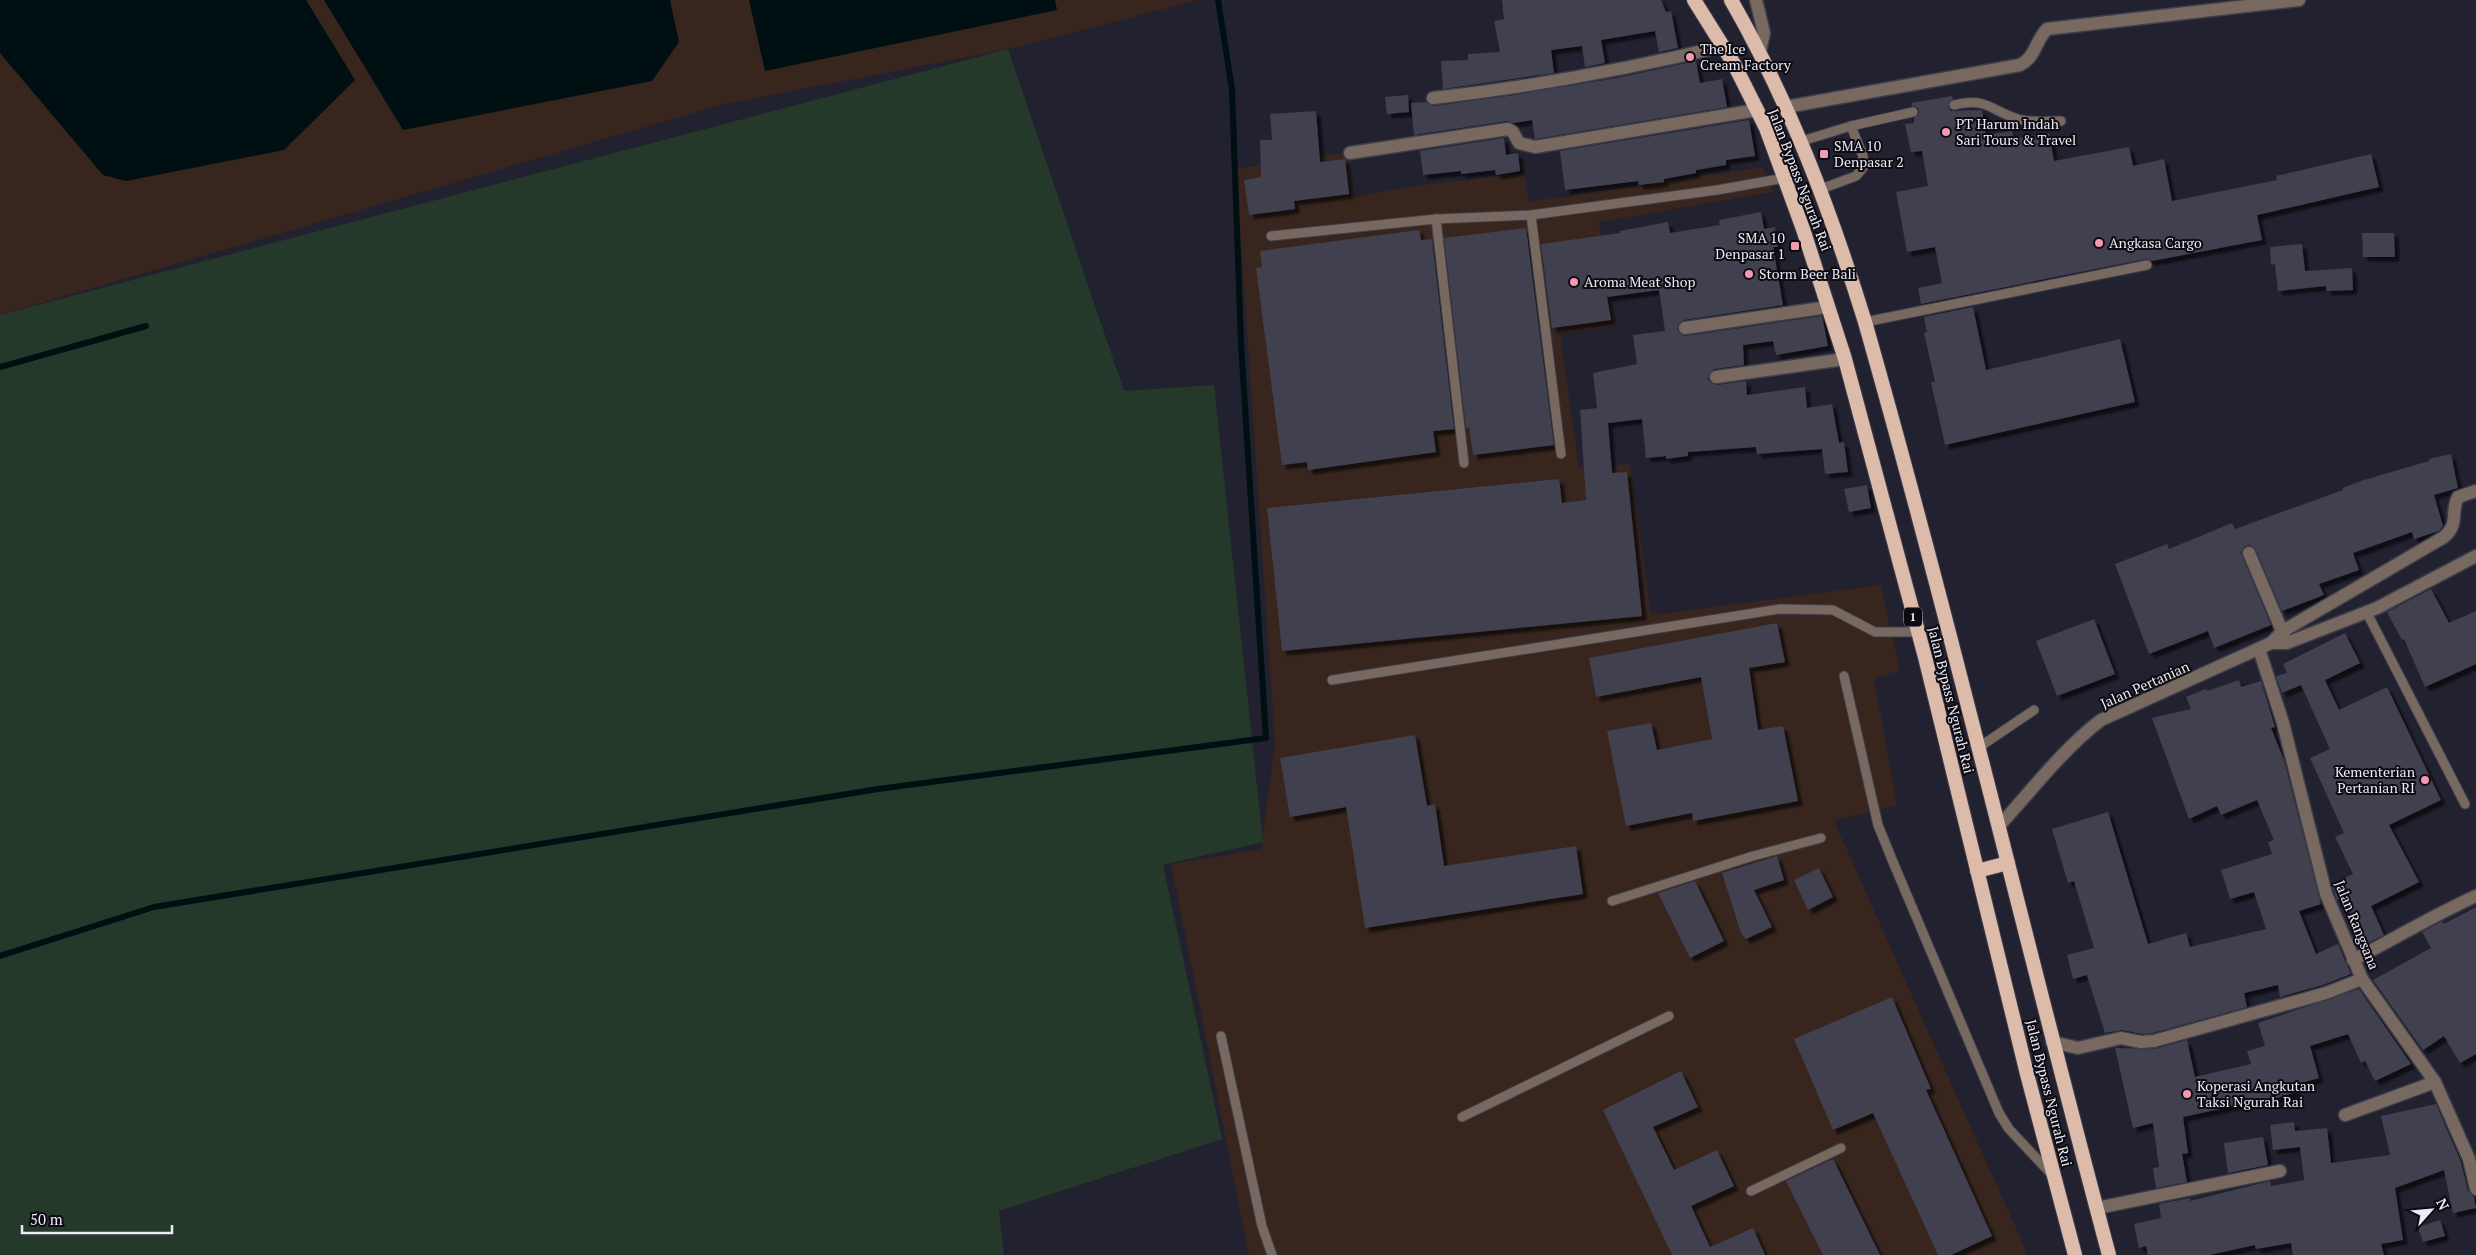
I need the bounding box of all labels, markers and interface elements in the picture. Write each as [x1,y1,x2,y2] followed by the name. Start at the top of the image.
[1700,39,1792,74] place label: The Ice Cream Factory
[1684,51,1696,63] marker: The Ice Cream Factory
[1765,106,1836,254] street label: Jalan Bypass Ngurah Rai
[1956,114,2076,149] place label: PT Harum Indah Sari Tours & Travel
[1940,126,1952,138] marker: PT Harum Indah Sari Tours & Travel
[1834,136,1904,171] place label: SMA 10 Denpasar 2
[1818,148,1830,160] marker: SMA 10 Denpasar 2
[1715,228,1785,263] place label: SMA 10 Denpasar 1
[2109,233,2202,252] place label: Angkasa Cargo
[2093,237,2105,249] marker: Angkasa Cargo
[1789,240,1801,252] marker: SMA 10 Denpasar 1
[1759,264,1856,283] place label: Storm Beer Bali
[1743,268,1755,280] marker: Storm Beer Bali
[1584,272,1696,291] place label: Aroma Meat Shop
[1568,276,1580,288] marker: Aroma Meat Shop
[1904,608,1922,626] road number: 1
[1924,624,1979,775] street label: Jalan Bypass Ngurah Rai
[2097,656,2193,713] street label: Jalan Pertanian
[2335,762,2416,797] place label: Kementerian Pertanian RI
[2419,774,2431,786] marker: Kementerian Pertanian RI
[2331,877,2384,972] street label: Jalan Rangsana
[2022,1017,2077,1168] street label: Jalan Bypass Ngurah Rai
[2197,1076,2316,1111] place label: Koperasi Angkutan Taksi Ngurah Rai
[2181,1088,2193,1100] marker: Koperasi Angkutan Taksi Ngurah Rai
[2406,1185,2456,1235] north arrow
[2432,1195,2454,1213] text: N
[22,1202,172,1234] scale bar
[30,1209,63,1229] text: 50 m

